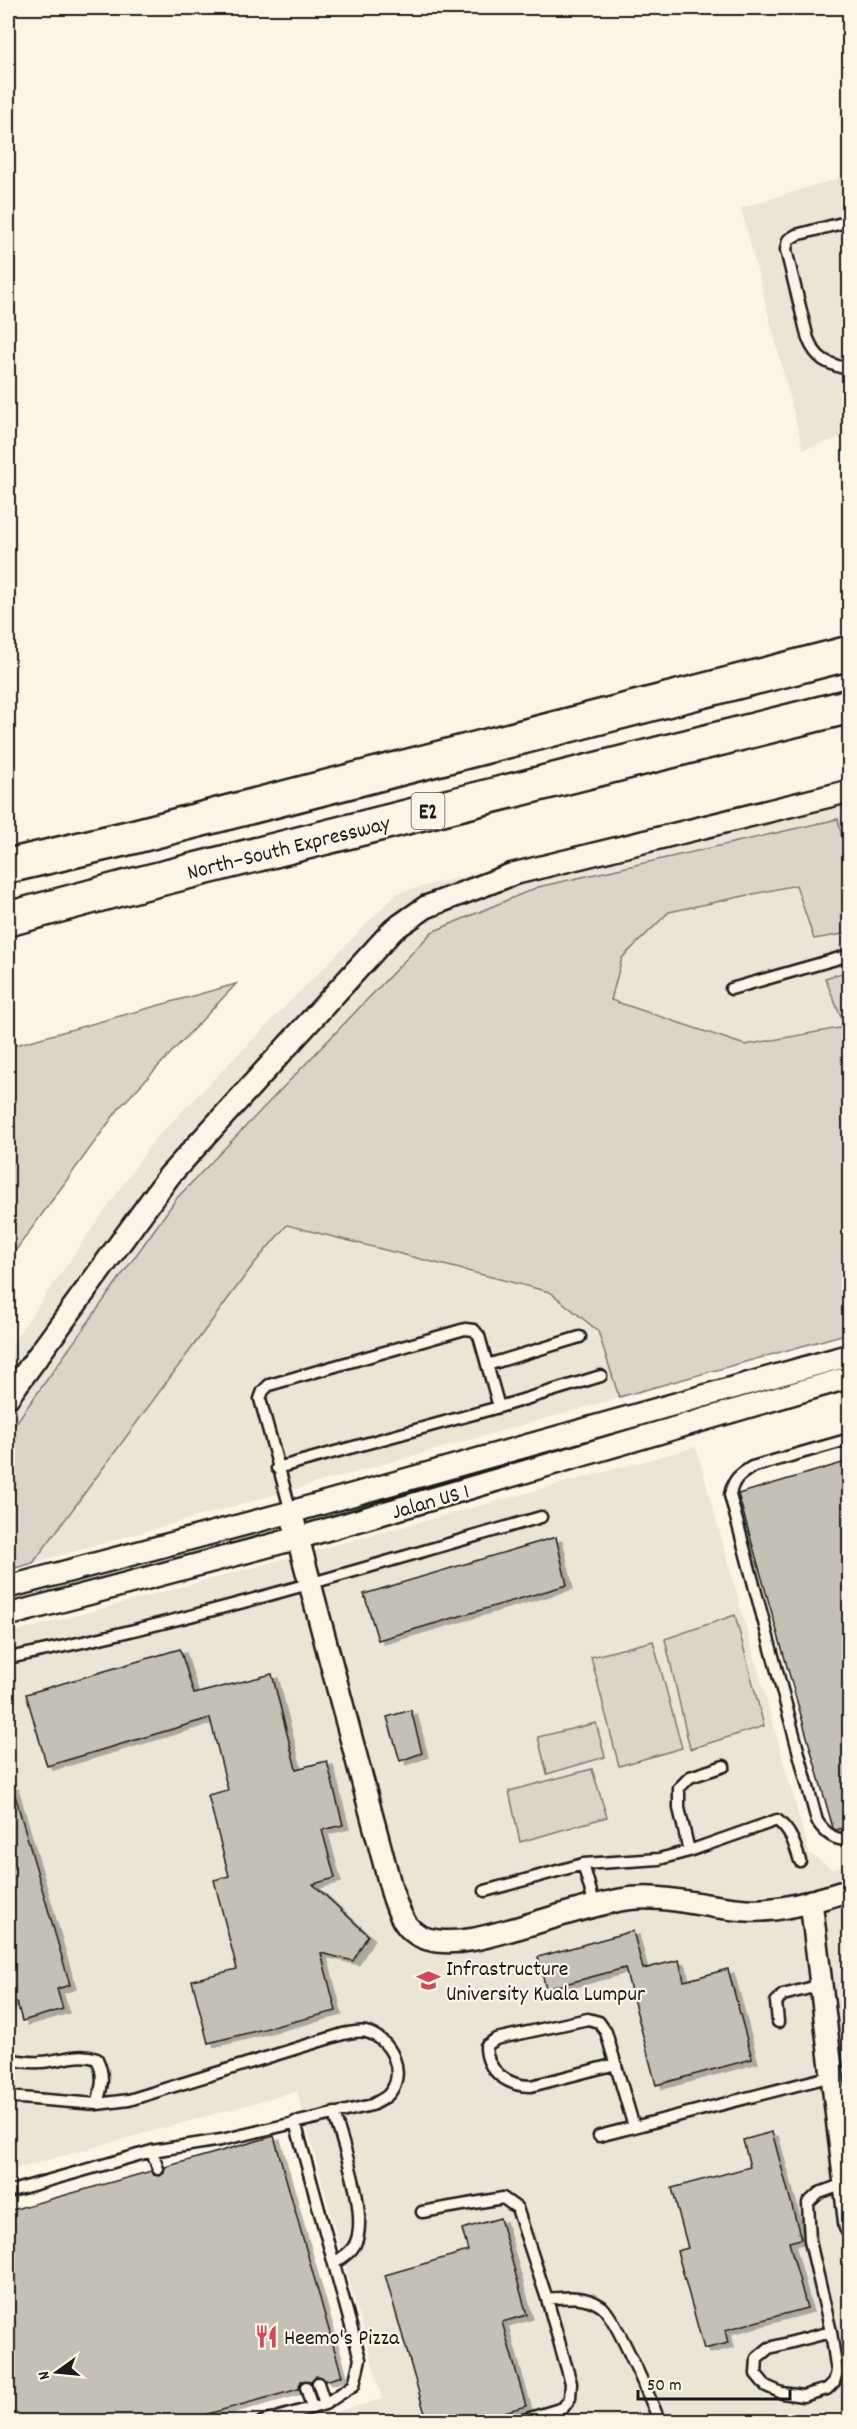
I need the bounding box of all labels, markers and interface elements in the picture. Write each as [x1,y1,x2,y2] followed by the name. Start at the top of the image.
[412,793,444,829] road number: E2
[184,809,395,890] street label: North–South Expressway
[389,1478,473,1529] street label: Jalan US 1
[446,1955,646,2011] place label: Infrastructure University Kuala Lumpur
[415,1967,441,1993] school or university icon: Infrastructure University Kuala Lumpur
[253,2323,279,2349] restaurant icon: Heemo's Pizza
[284,2324,400,2355] place label: Heemo's Pizza
[27,2342,87,2402] north arrow
[638,2363,790,2401] scale bar
[33,2368,57,2382] text: N
[647,2374,682,2399] text: 50 m

